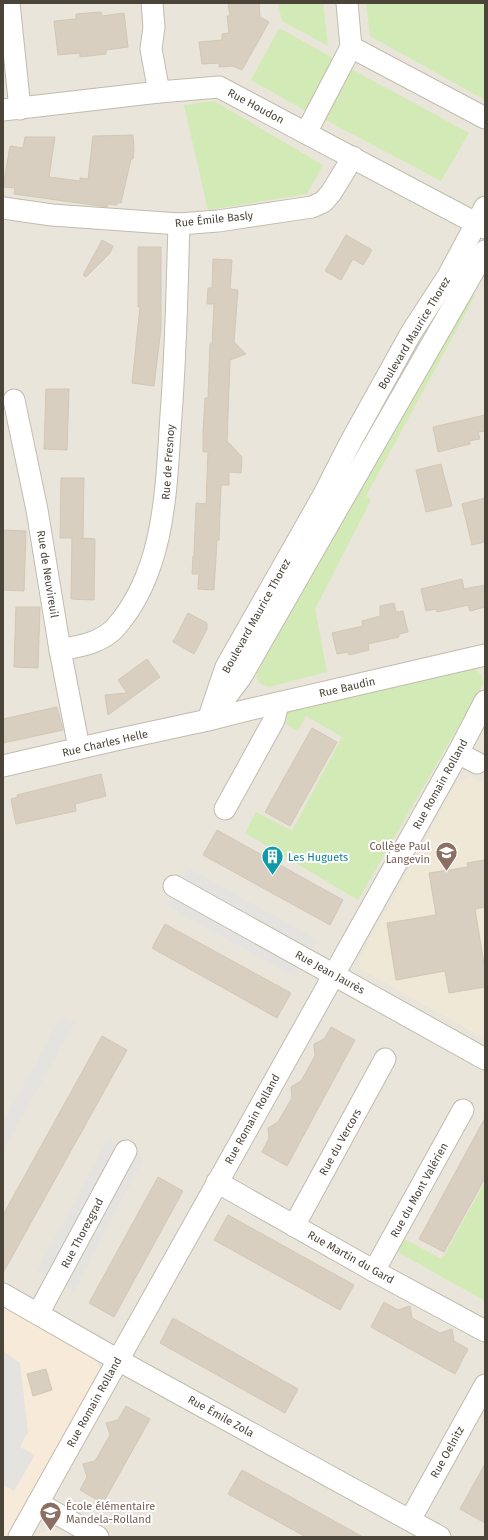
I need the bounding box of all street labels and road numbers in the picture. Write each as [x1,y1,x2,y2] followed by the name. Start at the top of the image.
[225,86,286,127] street label: Rue Houdon
[174,208,254,230] street label: Rue Émile Basly
[376,275,453,392] street label: Boulevard Maurice Thorez
[159,423,178,500] street label: Rue de Fresnoy
[34,529,61,619] street label: Rue de Neuvireuil
[220,557,293,676] street label: Boulevard Maurice Thorez
[318,675,376,700] street label: Rue Baudin
[61,727,149,760] street label: Rue Charles Helle
[410,737,471,832] street label: Rue Romain Rolland
[293,948,367,997] street label: Rue Jean Jaurès
[222,1072,283,1167] street label: Rue Romain Rolland
[317,1107,364,1178] street label: Rue du Vercors
[388,1140,451,1240] street label: Rue du Mont Valérien
[59,1196,106,1270] street label: Rue Thorezgrad
[305,1228,396,1287] street label: Rue Martin du Gard
[64,1355,125,1450] street label: Rue Romain Rolland
[185,1392,257,1440] street label: Rue Émile Zola
[428,1424,467,1480] street label: Rue Oelnitz

